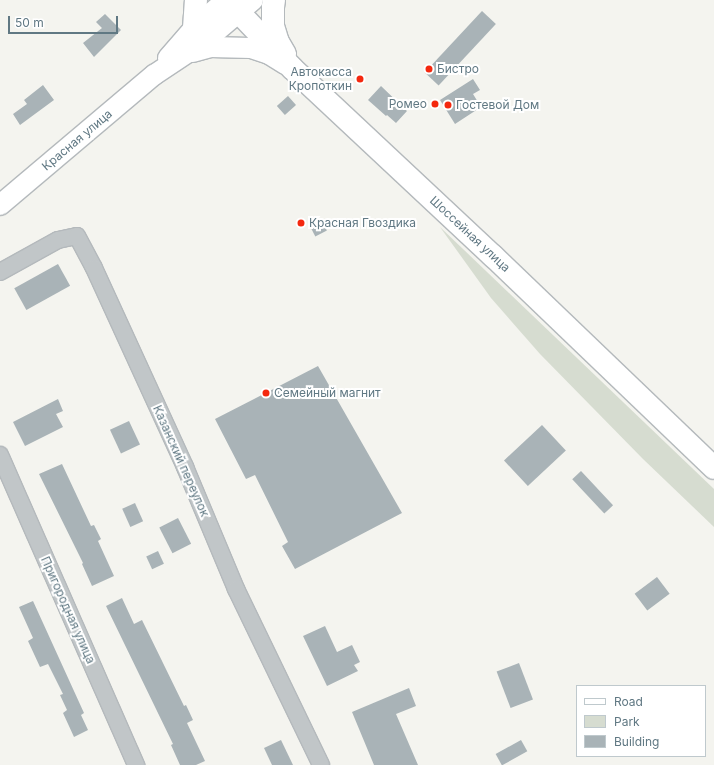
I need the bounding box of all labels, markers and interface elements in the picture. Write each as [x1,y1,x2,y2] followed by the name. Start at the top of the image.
[10,8,120,34] scale bar
[15,15,44,30] text: 50 m
[437,62,479,76] place label: Бистро
[424,64,434,74] marker: Бистро
[289,65,352,93] place label: Автокасса Кропоткин
[355,74,365,84] marker: Автокасса Кропоткин
[389,97,427,111] place label: Ромео
[456,98,539,112] place label: Гостевой Дом
[430,99,440,109] marker: Ромео
[443,100,453,110] marker: Гостевой Дом
[39,106,115,174] street label: Красная улица
[427,193,513,275] street label: Шоссейная улица
[309,216,416,230] place label: Красная Гвоздика
[296,218,306,228] marker: Красная Гвоздика
[274,386,381,400] place label: Семейный магнит
[261,388,271,398] marker: Семейный магнит
[150,403,212,519] street label: Казанский переулок
[38,554,98,666] street label: Пригородная улица
[576,685,706,757] legend
[614,694,643,709] text: Road
[614,714,640,729] text: Park
[614,734,659,749] text: Building

